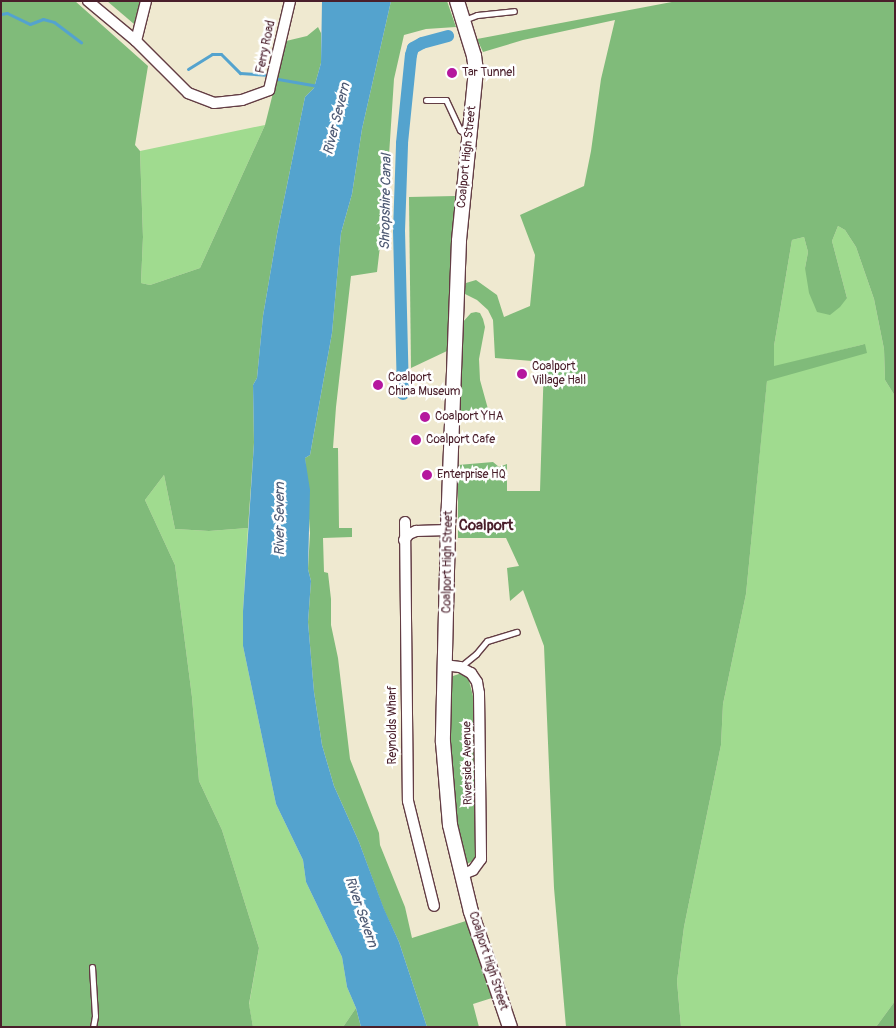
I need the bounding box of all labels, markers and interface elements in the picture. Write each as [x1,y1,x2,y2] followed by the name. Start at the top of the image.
[253,19,279,75] street label: Ferry Road
[462,66,515,80] place label: Tar Tunnel
[446,67,458,79] marker: Tar Tunnel
[320,81,354,157] water label: River Severn
[454,105,480,209] street label: Coalport High Street
[377,154,395,250] water label: Shropshire Canal
[532,360,586,388] place label: Coalport Village Hall
[516,368,528,380] marker: Coalport Village Hall
[388,371,460,399] place label: Coalport China Museum
[372,379,384,391] marker: Coalport China Museum
[435,410,503,424] place label: Coalport YHA
[419,411,431,423] marker: Coalport YHA
[426,433,495,447] place label: Coalport Cafe
[410,434,422,446] marker: Coalport Cafe
[437,468,506,482] place label: Enterprise HQ
[421,469,433,481] marker: Enterprise HQ
[272,482,288,556] water label: River Severn
[440,510,456,614] street label: Coalport High Street
[459,517,513,535] district label: Coalport
[386,686,400,764] street label: Reynolds Wharf
[460,721,476,805] street label: Riverside Avenue
[341,875,381,949] water label: River Severn
[465,910,511,1012] street label: Coalport High Street

